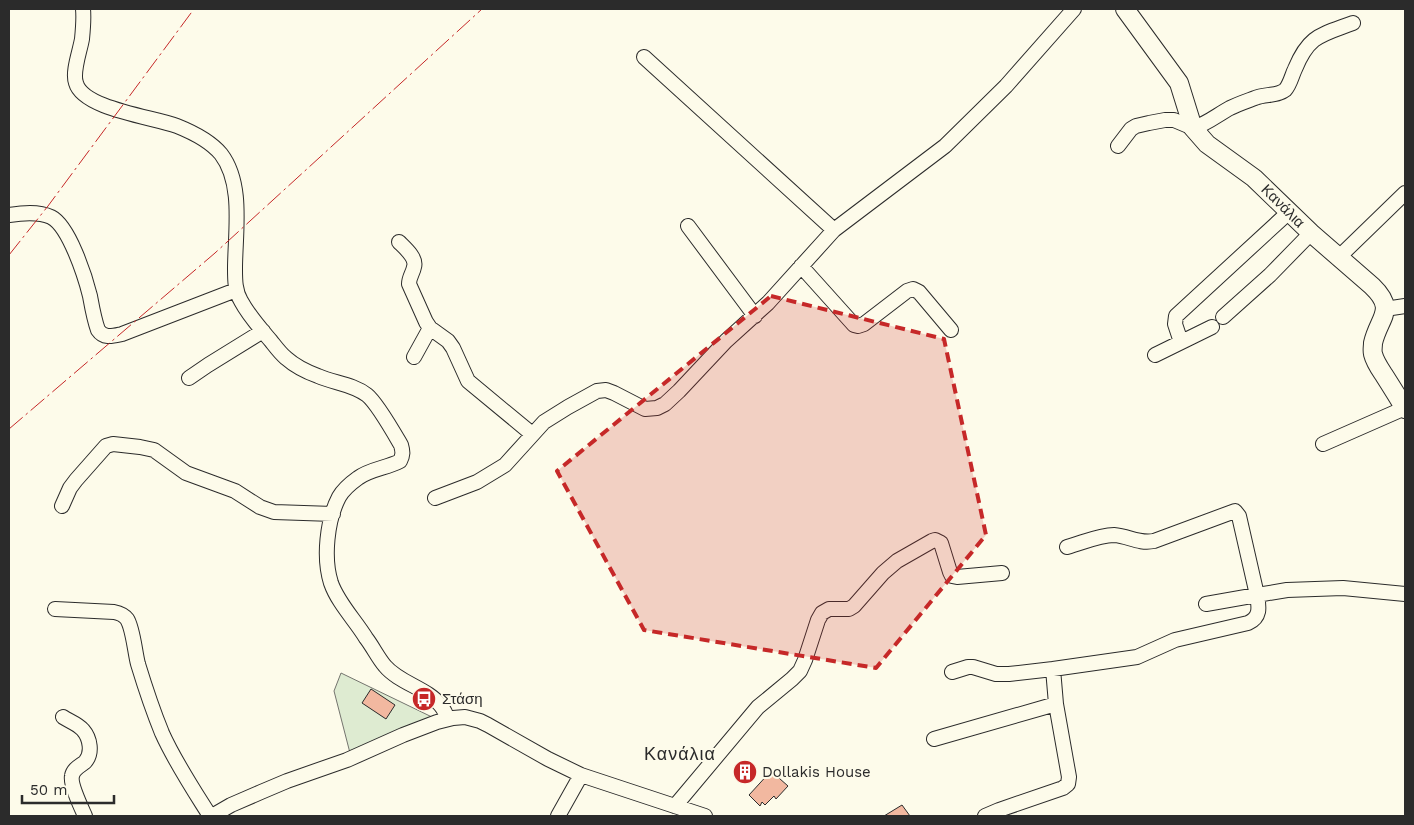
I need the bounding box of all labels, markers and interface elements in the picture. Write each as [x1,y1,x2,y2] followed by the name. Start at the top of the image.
[1257,180,1309,232] street label: Κανάλια
[411,686,437,712] bus stop icon: Στάση
[442,690,483,708] place label: Στάση
[644,743,716,764] district label: Κανάλια
[732,759,758,785] building icon: Dollakis House
[762,763,871,781] place label: Dollakis House
[22,772,115,804] scale bar
[30,781,67,799] text: 50 m

